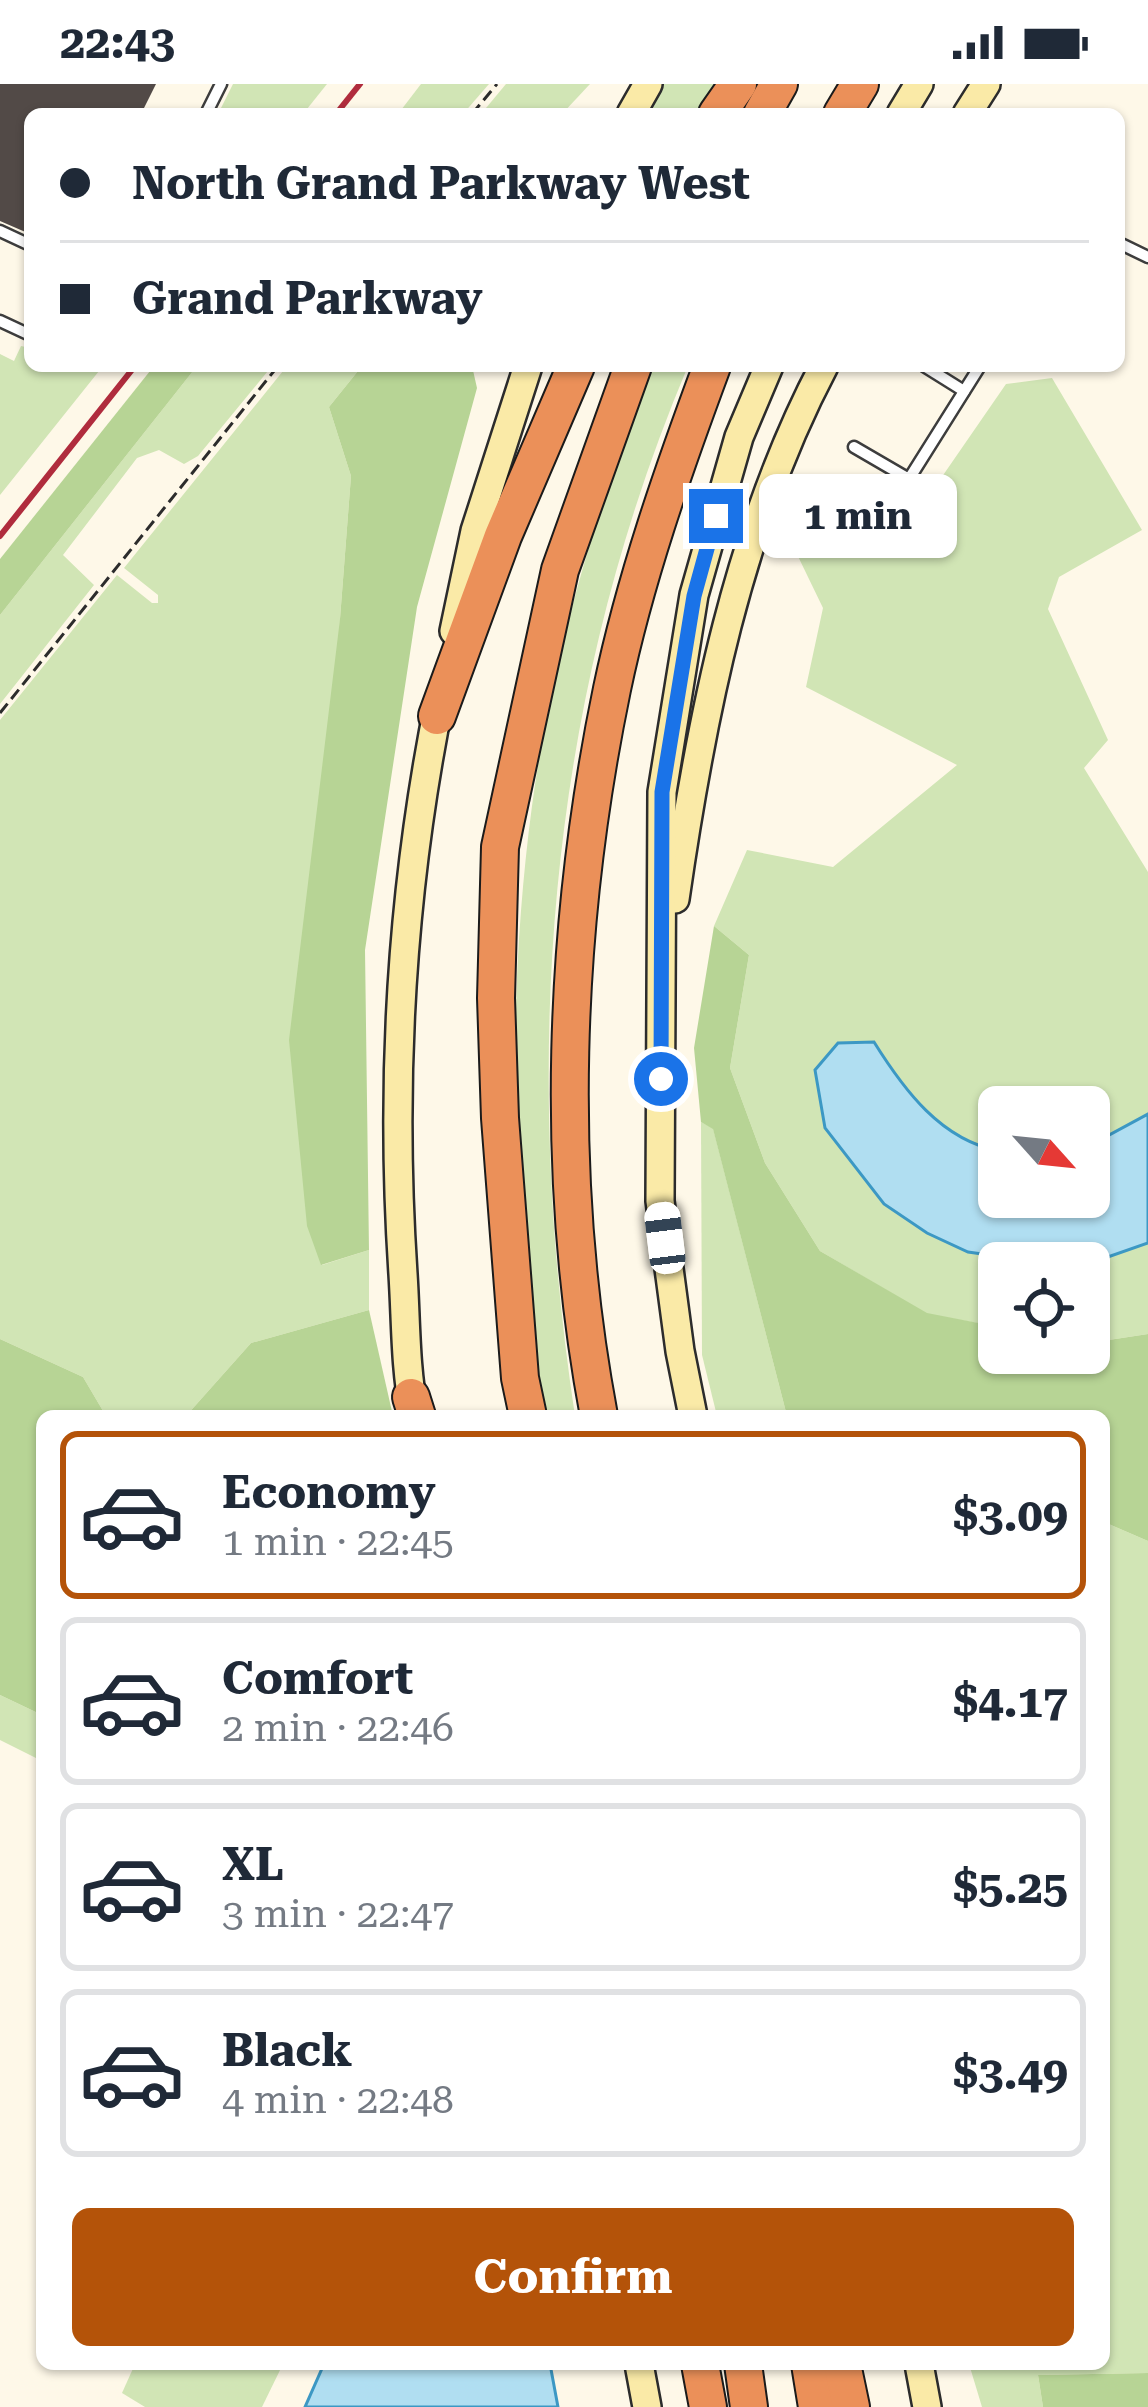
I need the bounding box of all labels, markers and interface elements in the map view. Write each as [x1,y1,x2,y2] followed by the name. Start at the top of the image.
[60,16,175,69] text: 22:43
[132,157,750,210] text: North Grand Parkway West
[132,272,483,325] text: Grand Parkway
[758,474,956,558] callout: 1 min
[689,489,743,543] route end
[804,493,912,539] text: 1 min
[634,1052,688,1106] route start
[978,1086,1110,1218] north arrow
[978,1086,1110,1374] map controls
[643,1200,687,1276] car
[978,1242,1110,1374] button: locate
[78,1461,186,1569] icon: car
[222,1466,436,1519] text: Economy
[953,1489,1068,1542] text: $3.09
[222,1519,454,1565] text: 1 min · 22:45
[78,1647,186,1755] icon: car
[222,1652,413,1705] text: Comfort
[953,1675,1068,1728] text: $4.17
[222,1705,454,1751] text: 2 min · 22:46
[78,1833,186,1941] icon: car
[222,1838,284,1891] text: XL
[953,1861,1068,1914] text: $5.25
[222,1891,454,1937] text: 3 min · 22:47
[78,2019,186,2127] icon: car
[222,2024,352,2077] text: Black
[953,2047,1068,2100] text: $3.49
[222,2077,454,2123] text: 4 min · 22:48
[72,2208,1074,2346] button: Confirm

